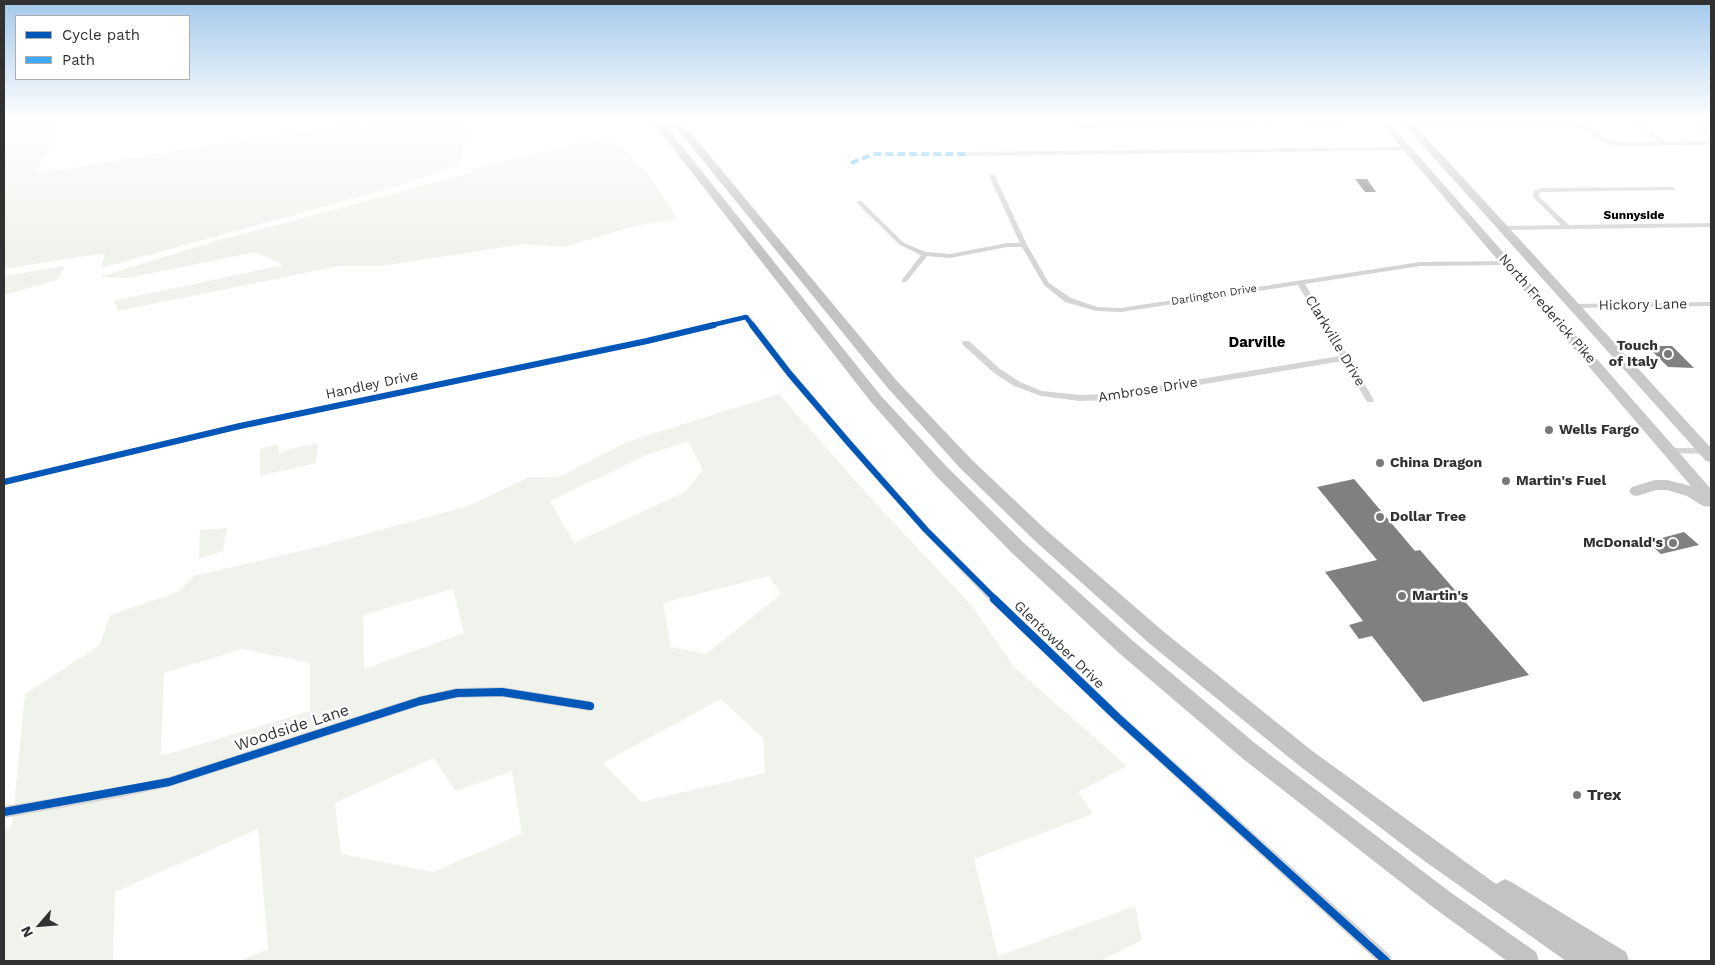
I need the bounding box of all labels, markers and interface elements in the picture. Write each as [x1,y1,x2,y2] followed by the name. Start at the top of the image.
[15,15,190,80] legend
[62,26,140,44] text: Cycle path
[62,51,95,69] text: Path
[1604,208,1664,222] district label: Sunnyside
[1495,251,1599,367] street label: North Frederick Pike
[1170,282,1258,308] street label: Darlington Drive
[1301,293,1369,389] street label: Clarkville Drive
[1599,296,1687,314] street label: Hickory Lane
[1228,334,1286,352] district label: Darville
[1609,338,1658,371] place label: Touch of Italy
[1662,348,1674,360] marker: Touch of Italy
[324,367,420,403] street label: Handley Drive
[1097,374,1199,406] street label: Ambrose Drive
[1559,422,1639,438] place label: Wells Fargo
[1543,424,1555,436] marker: Wells Fargo
[1390,455,1482,471] place label: China Dragon
[1374,457,1386,469] marker: China Dragon
[1516,473,1606,489] place label: Martin's Fuel
[1500,475,1512,487] marker: Martin's Fuel
[1390,509,1466,525] place label: Dollar Tree
[1374,511,1386,523] marker: Dollar Tree
[1583,535,1663,551] place label: McDonald's
[1667,537,1679,549] marker: McDonald's
[1412,588,1468,604] place label: Martin's
[1396,590,1408,602] marker: Martin's
[1010,598,1108,692] street label: Glentowber Drive
[232,700,352,756] street label: Woodside Lane
[1587,785,1621,805] place label: Trex
[1571,789,1583,801] marker: Trex
[15,900,65,950] north arrow
[17,924,36,940] text: N

